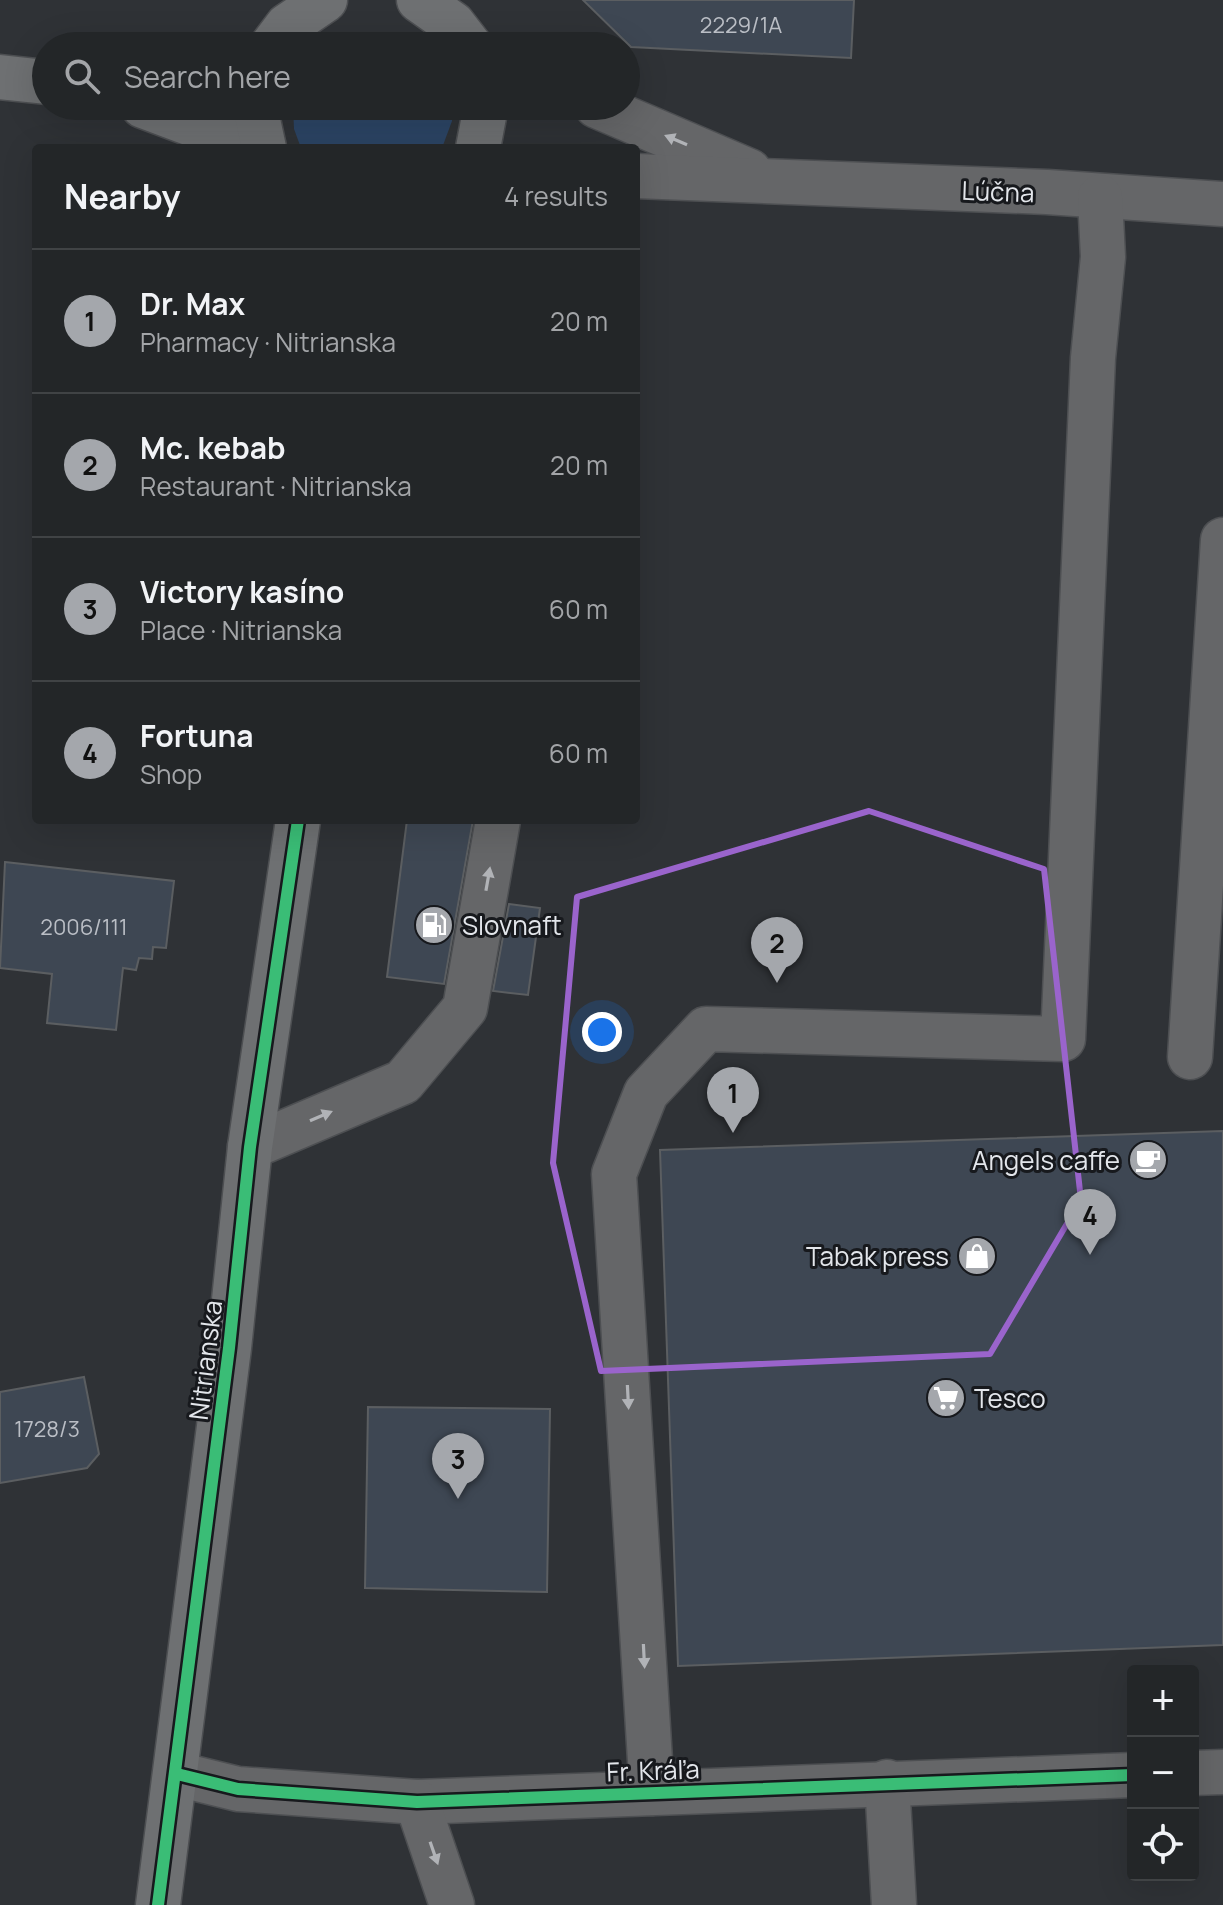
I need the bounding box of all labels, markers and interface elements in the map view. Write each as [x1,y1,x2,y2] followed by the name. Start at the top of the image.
[700,10,782,40] house number: 2229/1A
[32,32,640,120] search box
[60,54,104,98] icon: search
[124,56,291,97] text: Search here
[664,133,687,146] one-way arrow
[961,172,1035,210] street label: Lúčna
[64,173,180,219] text: Nearby
[504,178,608,214] text: 4 results
[140,283,245,324] text: Dr. Max
[84,303,96,339] text: 1
[550,303,608,339] text: 20 m
[140,324,396,360] text: Pharmacy · Nitrianska
[140,427,286,468] text: Mc. kebab
[82,447,98,483] text: 2
[550,447,608,483] text: 20 m
[140,468,412,504] text: Restaurant · Nitrianska
[140,571,344,612] text: Victory kasíno
[82,591,98,627] text: 3
[549,591,608,627] text: 60 m
[140,612,342,648] text: Place · Nitrianska
[140,715,254,756] text: Fortuna
[82,735,98,771] text: 4
[549,735,608,771] text: 60 m
[140,756,202,792] text: Shop
[482,866,494,891] one-way arrow
[413,904,455,946] fuel station icon: Slovnaft
[462,907,562,943] place label: Slovnaft
[40,912,128,942] house number: 2006/111
[751,917,803,983] pin: 2
[582,1012,622,1052] your location
[707,1067,759,1133] pin: 1
[309,1110,333,1123] one-way arrow
[1127,1139,1169,1181] cafe icon: Angels caffe
[972,1142,1120,1178] place label: Angels caffe
[1064,1189,1116,1255] pin: 4
[956,1235,998,1277] shop icon: Tabak press
[806,1238,949,1274] place label: Tabak press
[180,1298,230,1422] street label: Nitrianska
[925,1377,967,1419] supermarket icon: Tesco
[974,1380,1046,1416] place label: Tesco
[622,1385,635,1410] one-way arrow
[14,1414,80,1444] house number: 1728/3
[432,1433,484,1499] pin: 3
[638,1644,651,1669] one-way arrow
[1127,1665,1199,1881] map controls
[1127,1665,1199,1737] button: +
[1127,1737,1199,1809] button: −
[606,1750,700,1790] street label: Fr. Kráľa
[1127,1809,1199,1881] button: locate
[428,1842,441,1866] one-way arrow

